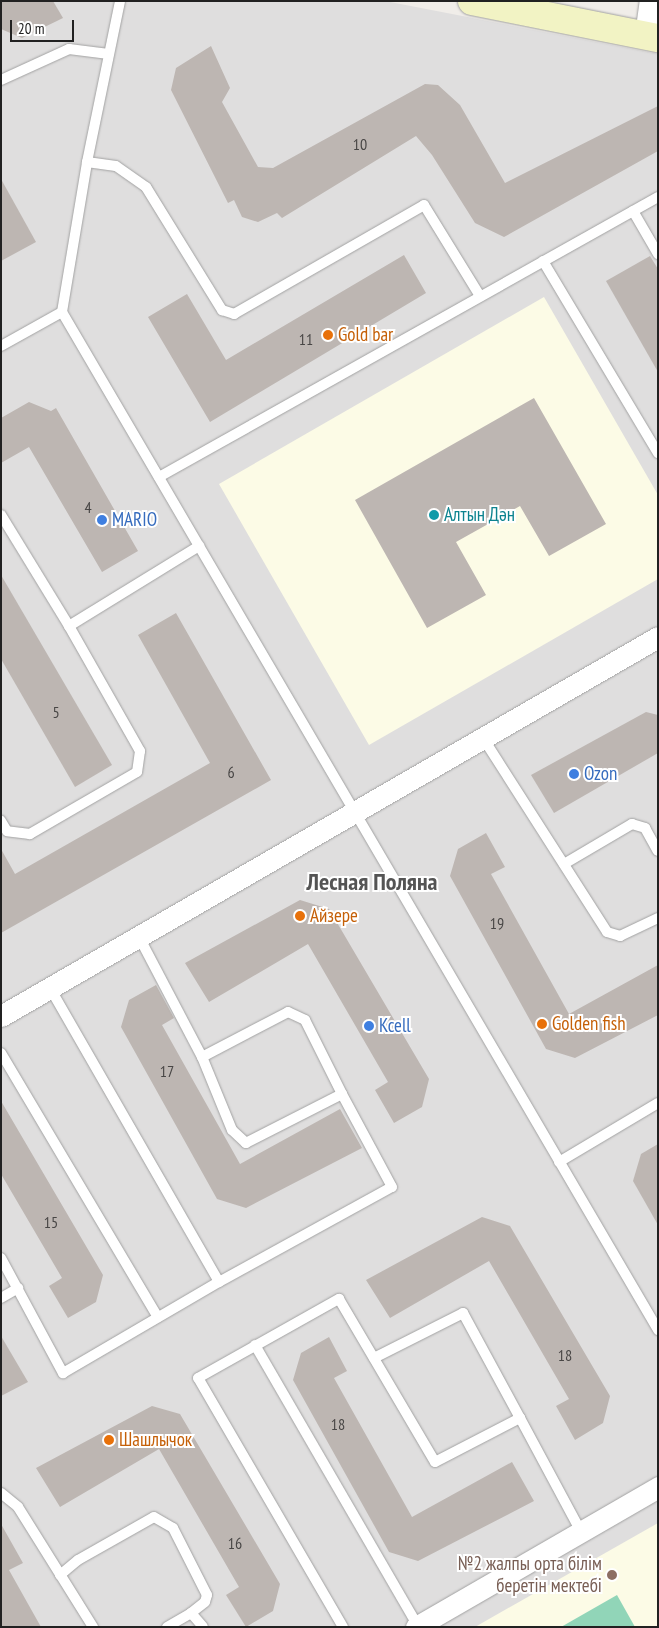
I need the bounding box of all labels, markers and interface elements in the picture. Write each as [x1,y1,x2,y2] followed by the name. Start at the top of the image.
[12,10,76,42] scale bar
[18,19,44,38] text: 20 m
[353,134,367,154] house number: 10
[338,324,393,346] place label: Gold bar
[299,329,313,349] house number: 11
[322,329,334,341] marker: Gold bar
[84,497,92,517] house number: 4
[444,504,515,526] place label: Алтын Дән
[112,509,157,531] place label: MARIO
[428,509,440,521] marker: Алтын Дән
[96,514,108,526] marker: MARIO
[52,702,60,722] house number: 5
[227,762,235,782] house number: 6
[584,763,617,785] place label: Ozon
[568,768,580,780] marker: Ozon
[307,868,437,896] district label: Лесная Поляна
[310,905,358,927] place label: Айзере
[294,910,306,922] marker: Айзере
[490,913,504,933] house number: 19
[552,1013,626,1035] place label: Golden fish
[379,1015,411,1037] place label: Kcell
[536,1018,548,1030] marker: Golden fish
[363,1020,375,1032] marker: Kcell
[160,1061,174,1081] house number: 17
[44,1212,58,1232] house number: 15
[558,1345,572,1365] house number: 18
[331,1414,345,1434] house number: 18
[119,1429,192,1451] place label: Шашлычок
[103,1434,115,1446] marker: Шашлычок
[228,1533,242,1553] house number: 16
[458,1553,602,1597] place label: №2 жалпы орта білім беретін мектебі
[606,1569,618,1581] marker: №2 жалпы орта білім беретін мектебі

